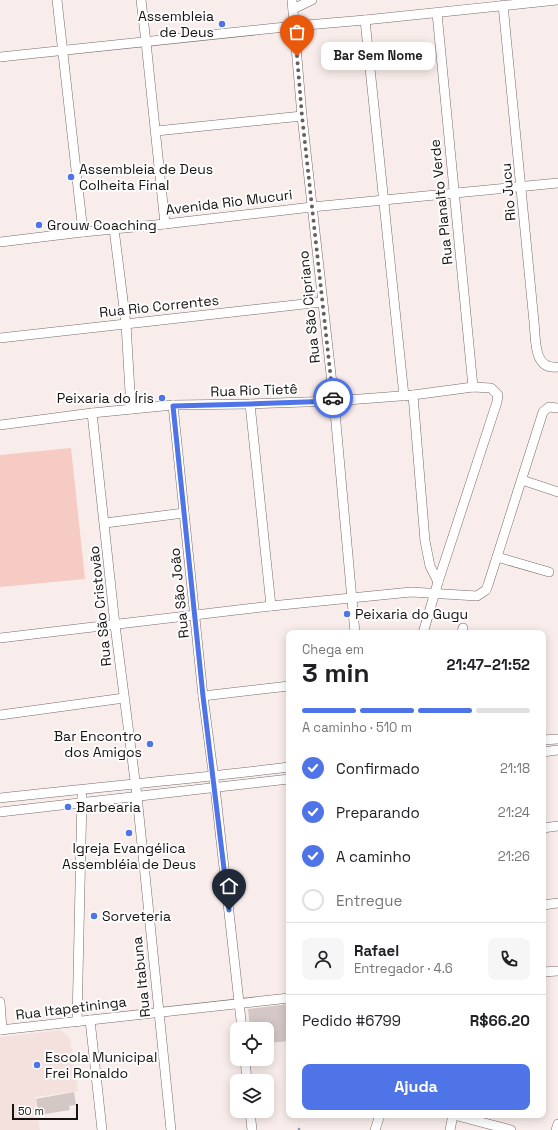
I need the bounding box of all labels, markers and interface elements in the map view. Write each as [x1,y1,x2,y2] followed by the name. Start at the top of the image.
[138,7,214,41] place label: Assembleia de Deus
[280,15,314,56] pin
[217,19,227,29] marker: Assembleia de Deus
[286,21,308,43] icon: bag
[321,42,435,70] callout: Bar Sem Nome
[333,47,423,64] text: Bar Sem Nome
[425,138,457,266] street label: Rua Planalto Verde
[79,160,213,194] place label: Assembleia de Deus Colheita Final
[497,162,519,222] street label: Rio Jucu
[66,172,76,182] marker: Assembleia de Deus Colheita Final
[165,185,293,219] street label: Avenida Rio Mucuri
[47,216,157,234] place label: Grouw Coaching
[34,220,44,230] marker: Grouw Coaching
[294,250,324,364] street label: Rua São Cipriano
[98,291,220,321] street label: Rua Rio Correntes
[313,378,353,418] courier
[210,379,298,401] street label: Rua Rio Tietê
[322,387,344,409] icon: car
[57,389,154,407] place label: Peixaria do Íris
[157,393,167,403] marker: Peixaria do Íris
[85,545,115,667] street label: Rua São Cristovão
[165,547,193,639] street label: Rua São João
[355,605,468,623] place label: Peixaria do Gugu
[342,609,352,619] marker: Peixaria do Gugu
[302,641,364,658] text: Chega em
[447,655,530,674] text: 21:47–21:52
[302,656,370,690] text: 3 min
[302,719,412,736] text: A caminho · 510 m
[54,727,142,761] place label: Bar Encontro dos Amigos
[145,739,155,749] marker: Bar Encontro dos Amigos
[302,757,324,779] icon: check
[336,759,420,778] text: Confirmado
[500,760,530,777] text: 21:18
[76,798,141,816] place label: Barbearia
[302,801,324,823] icon: check
[63,802,73,812] marker: Barbearia
[336,803,420,822] text: Preparando
[498,804,530,821] text: 21:24
[124,828,134,838] marker: Igreja Evangélica Assembléia de Deus
[62,839,196,873] place label: Igreja Evangélica Assembléia de Deus
[302,845,324,867] icon: check
[336,847,411,866] text: A caminho
[498,848,530,865] text: 21:26
[212,869,246,910] pin
[218,875,240,897] icon: home
[336,891,402,910] text: Entregue
[102,907,171,925] place label: Sorveteria
[89,911,99,921] marker: Sorveteria
[128,936,154,1018] street label: Rua Itabuna
[302,938,344,980] button: person
[488,938,530,980] button: phone
[354,941,399,960] text: Rafael
[354,960,453,977] text: Entregador · 4.6
[15,992,127,1024] street label: Rua Itapetininga
[302,1011,401,1030] text: Pedido #6799
[470,1011,530,1030] text: R$66.20
[230,1022,274,1118] map controls
[230,1022,274,1066] button: locate
[45,1048,157,1082] place label: Escola Municipal Frei Ronaldo
[32,1060,42,1070] marker: Escola Municipal Frei Ronaldo
[302,1064,530,1110] button: Ajuda
[230,1074,274,1118] button: layers
[12,1102,78,1121] scale bar
[18,1104,44,1118] text: 50 m

